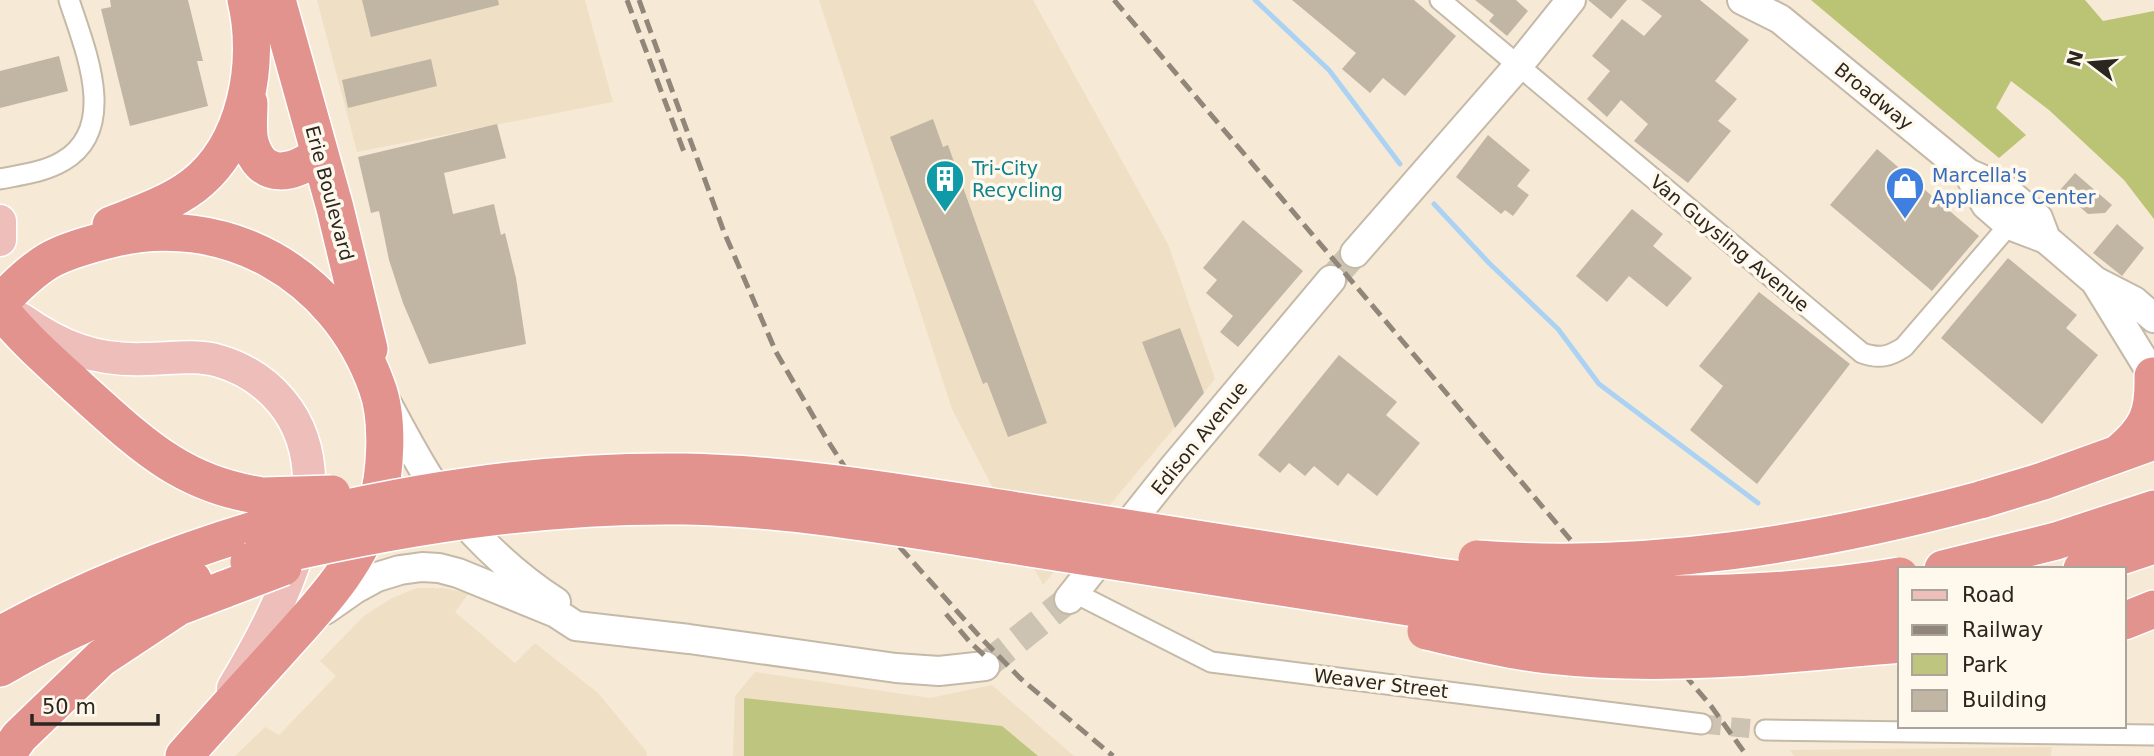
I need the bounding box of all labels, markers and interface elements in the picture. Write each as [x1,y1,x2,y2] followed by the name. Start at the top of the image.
[2056,28,2126,98] north arrow
[2062,48,2087,69] text: N
[1830,58,1918,134] street label: Broadway
[301,123,359,263] street label: Erie Boulevard
[971,157,1063,201] place label: Tri-City Recycling
[924,158,966,213] building icon: Tri-City Recycling
[1932,164,2096,208] place label: Marcella's Appliance Center
[1884,165,1926,220] shop icon: Marcella's Appliance Center
[1646,170,1814,316] street label: Van Guysling Avenue
[1147,377,1251,499] street label: Edison Avenue
[1898,567,2126,728] legend
[1962,583,2015,607] text: Road
[1962,618,2043,642] text: Railway
[1962,653,2008,677] text: Park
[1312,664,1450,702] street label: Weaver Street
[32,682,158,726] scale bar
[1962,688,2047,712] text: Building
[42,695,96,719] text: 50 m

